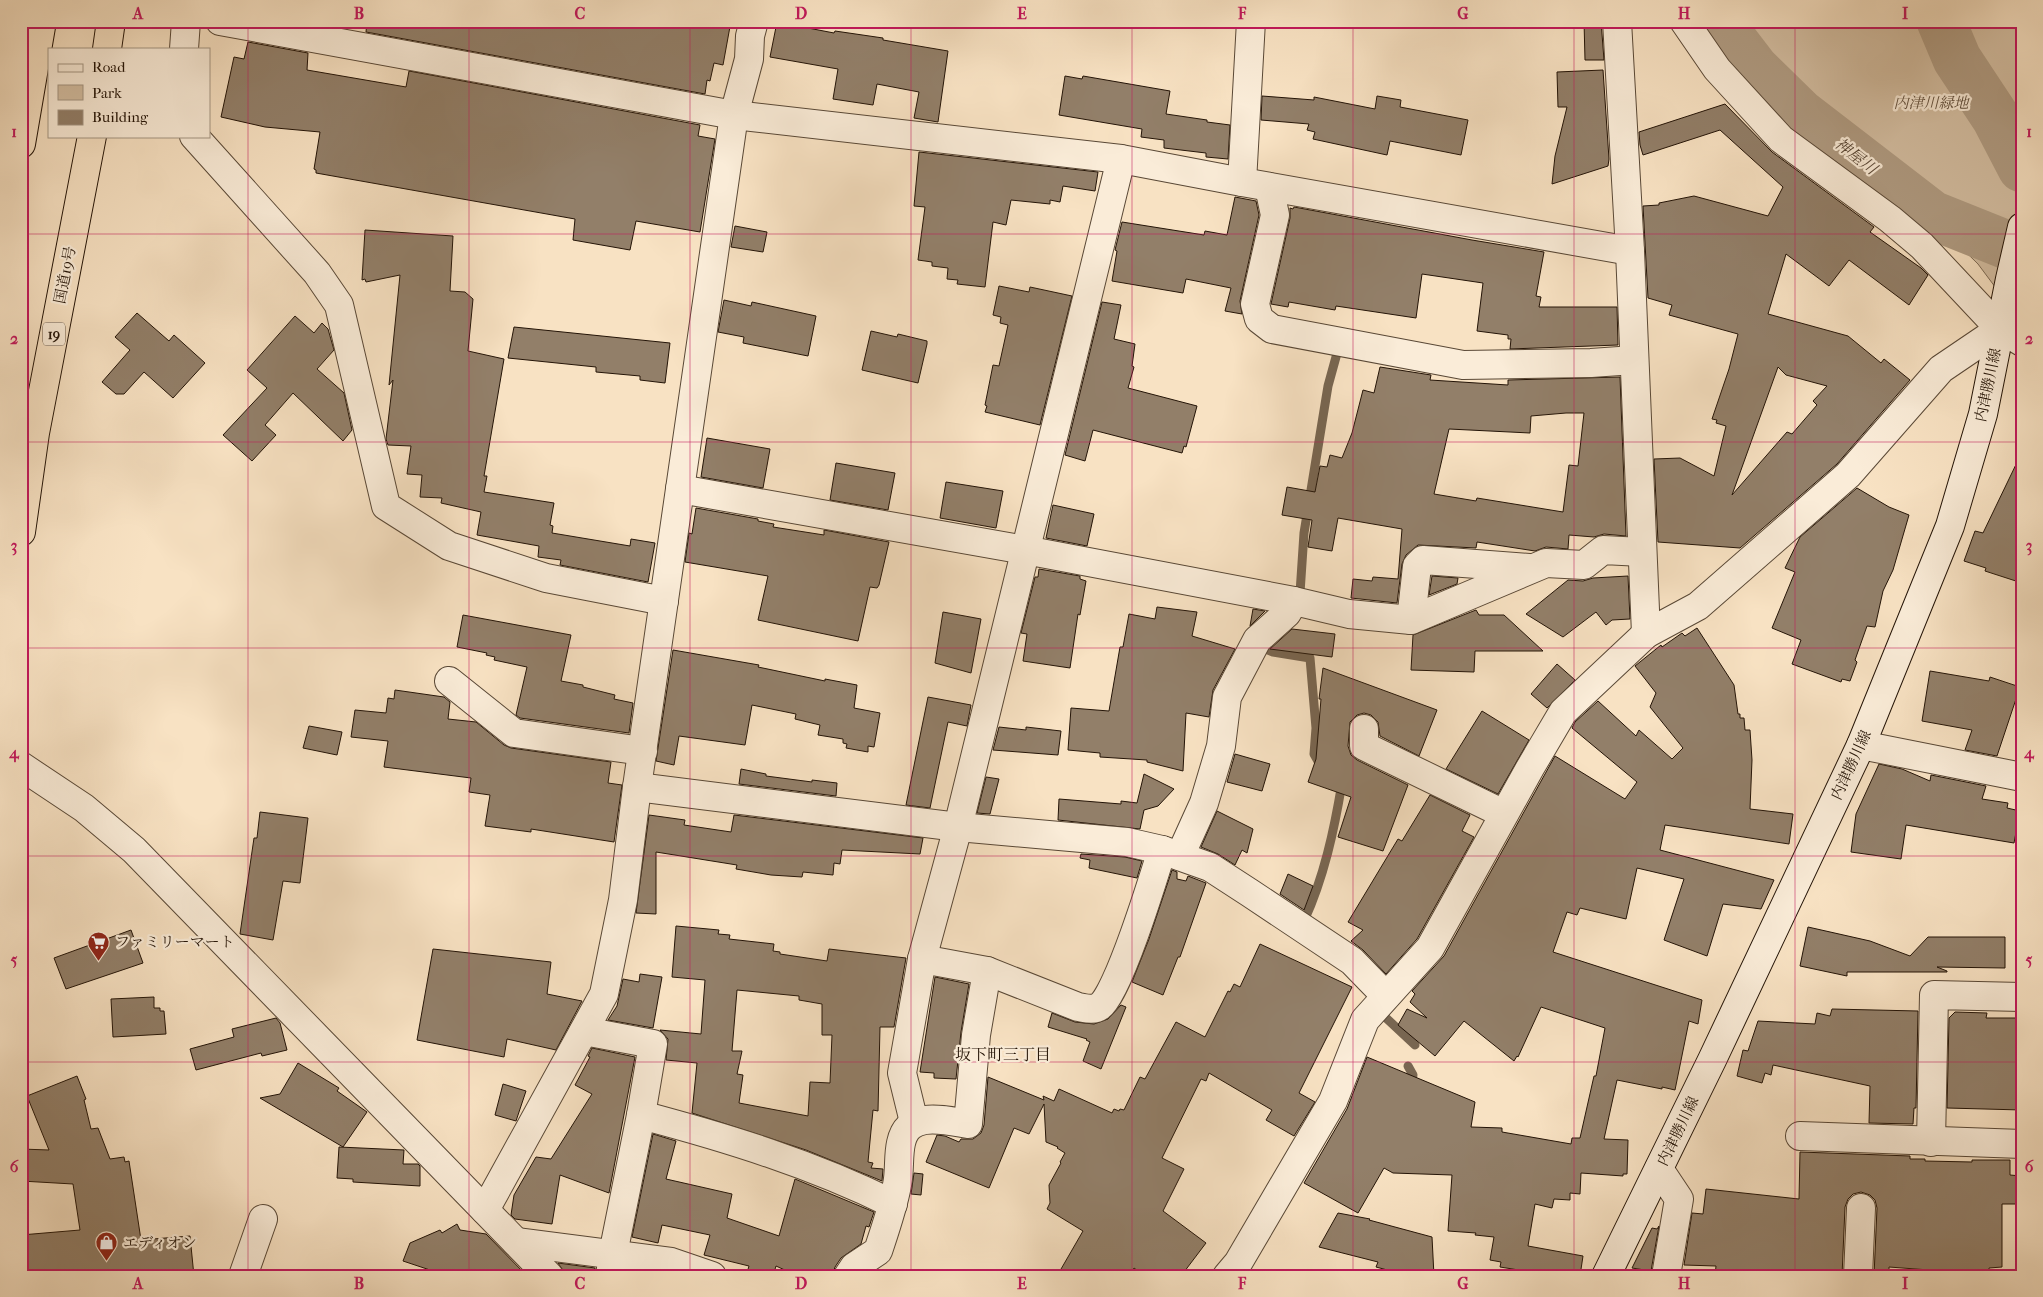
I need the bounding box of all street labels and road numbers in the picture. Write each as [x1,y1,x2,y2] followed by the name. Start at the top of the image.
[51,245,79,305] street label: 国道19号
[43,322,65,346] road number: 19
[1971,346,2005,424] street label: 内津勝川線
[1827,727,1875,803] street label: 内津勝川線
[1653,1093,1703,1169] street label: 内津勝川線

